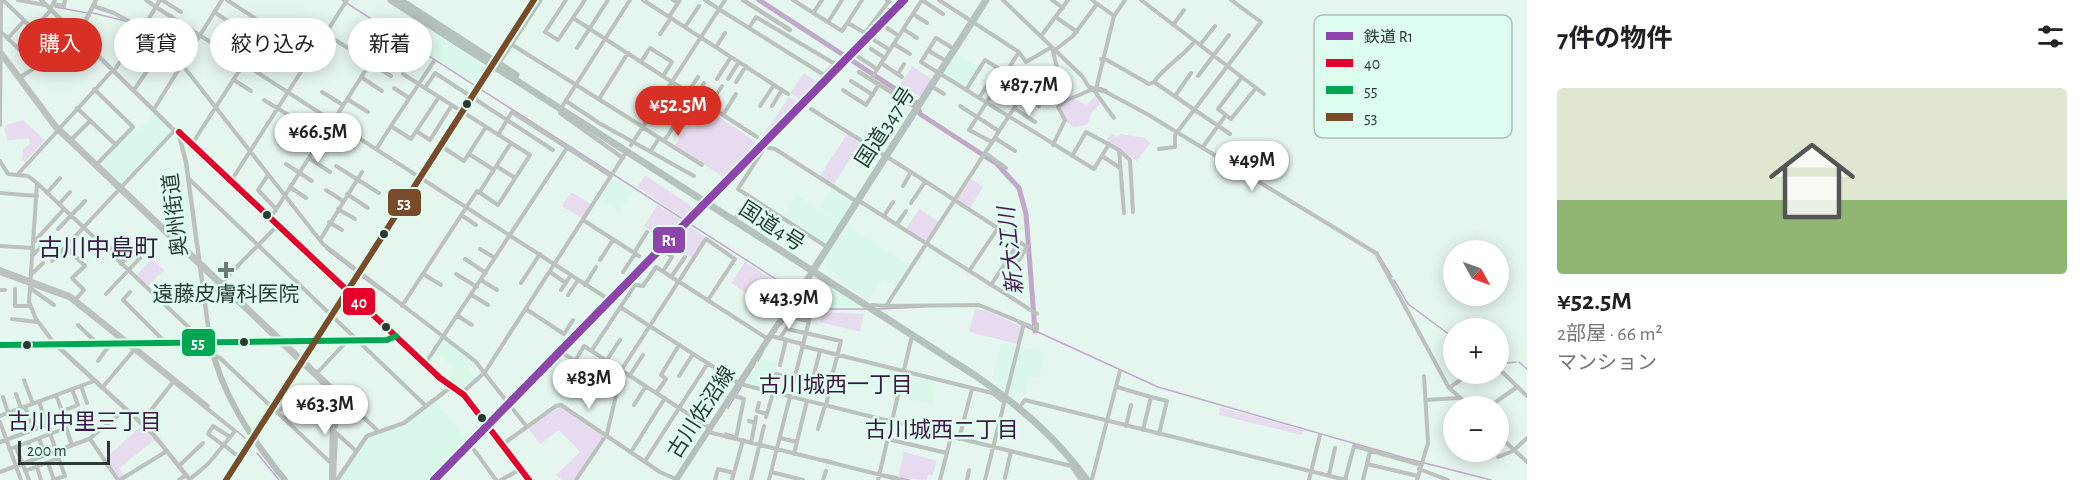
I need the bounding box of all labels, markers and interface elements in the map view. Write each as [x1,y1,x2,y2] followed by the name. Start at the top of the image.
[1314,15,1512,138] legend
[18,18,102,72] chip: 購入
[114,18,198,72] chip: 賃貸
[210,18,336,72] chip: 絞り込み
[348,18,432,72] chip: 新着
[2034,20,2067,53] icon: filters
[1557,26,1672,52] text: 7件の物件
[1364,28,1413,45] text: 鉄道 R1
[1364,56,1380,72] text: 40
[980,66,1078,117] pin: ¥87.7M
[1000,75,1058,95] text: ¥87.7M
[851,83,919,171] street label: 国道347号
[1364,83,1377,99] text: 55
[629,86,727,137] pin: ¥52.5M
[649,95,707,115] text: ¥52.5M
[461,98,473,110] unlabelled marker
[1364,110,1377,126] text: 53
[269,113,367,164] pin: ¥66.5M
[289,122,348,142] text: ¥66.5M
[1758,127,1866,235] icon: home
[1216,141,1288,192] pin: ¥49M
[1229,150,1275,170] text: ¥49M
[159,172,191,258] street label: 奥州街道
[387,188,422,217] line badge: 53
[397,195,411,211] text: 53
[735,197,809,255] street label: 国道4号
[994,204,1027,296] water label: 新大江川
[261,209,273,221] unlabelled marker
[652,226,686,254] line badge: R1
[378,228,390,240] unlabelled marker
[661,233,677,249] text: R1
[38,235,158,261] district label: 古川中島町
[1443,240,1509,306] north arrow
[1443,240,1509,462] map controls
[217,261,235,279] marker: 遠藤皮膚科医院
[740,279,838,330] pin: ¥43.9M
[153,283,300,305] place label: 遠藤皮膚科医院
[342,287,376,316] line badge: 40
[759,288,819,308] text: ¥43.9M
[1557,288,1632,314] text: ¥52.5M
[351,295,367,311] text: 40
[1443,318,1509,384] button: +
[380,321,392,333] unlabelled marker
[1557,324,1662,344] text: 2部屋 · 66 m²
[181,328,216,357] line badge: 55
[191,335,205,351] text: 55
[238,336,250,348] unlabelled marker
[21,339,33,351] unlabelled marker
[1557,353,1657,373] text: マンション
[553,359,625,410] pin: ¥83M
[663,362,739,462] street label: 古川佐沼線
[567,368,611,388] text: ¥83M
[759,373,913,396] district label: 古川城西一丁目
[276,385,374,436] pin: ¥63.3M
[296,394,354,414] text: ¥63.3M
[1443,396,1509,462] button: −
[8,410,162,433] district label: 古川中里三丁目
[476,412,488,424] unlabelled marker
[865,418,1019,441] district label: 古川城西二丁目
[18,438,110,466] scale bar
[27,443,67,459] text: 200 m

